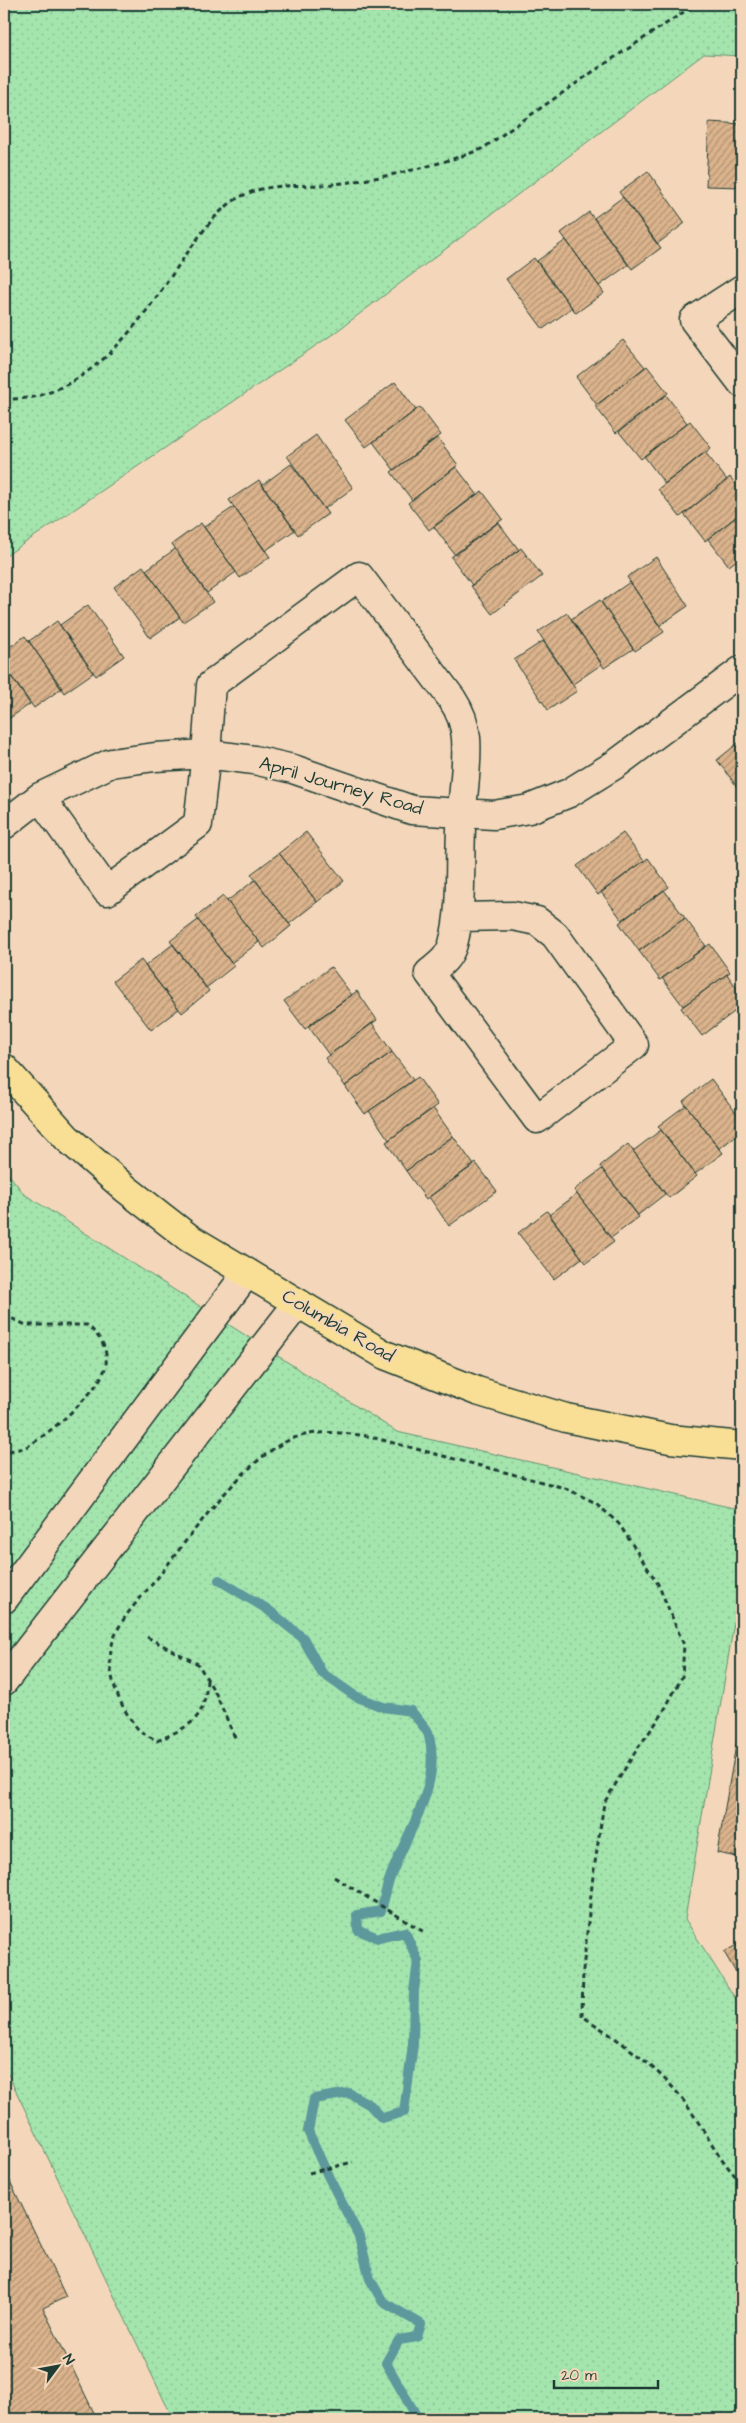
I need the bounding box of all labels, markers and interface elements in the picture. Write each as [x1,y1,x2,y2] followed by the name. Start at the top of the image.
[256,750,426,823] street label: April Journey Road
[277,1283,400,1369] street label: Columbia Road
[32,2340,82,2390] north arrow
[57,2351,79,2369] text: N
[554,2358,657,2390] scale bar
[561,2365,597,2386] text: 20 m

